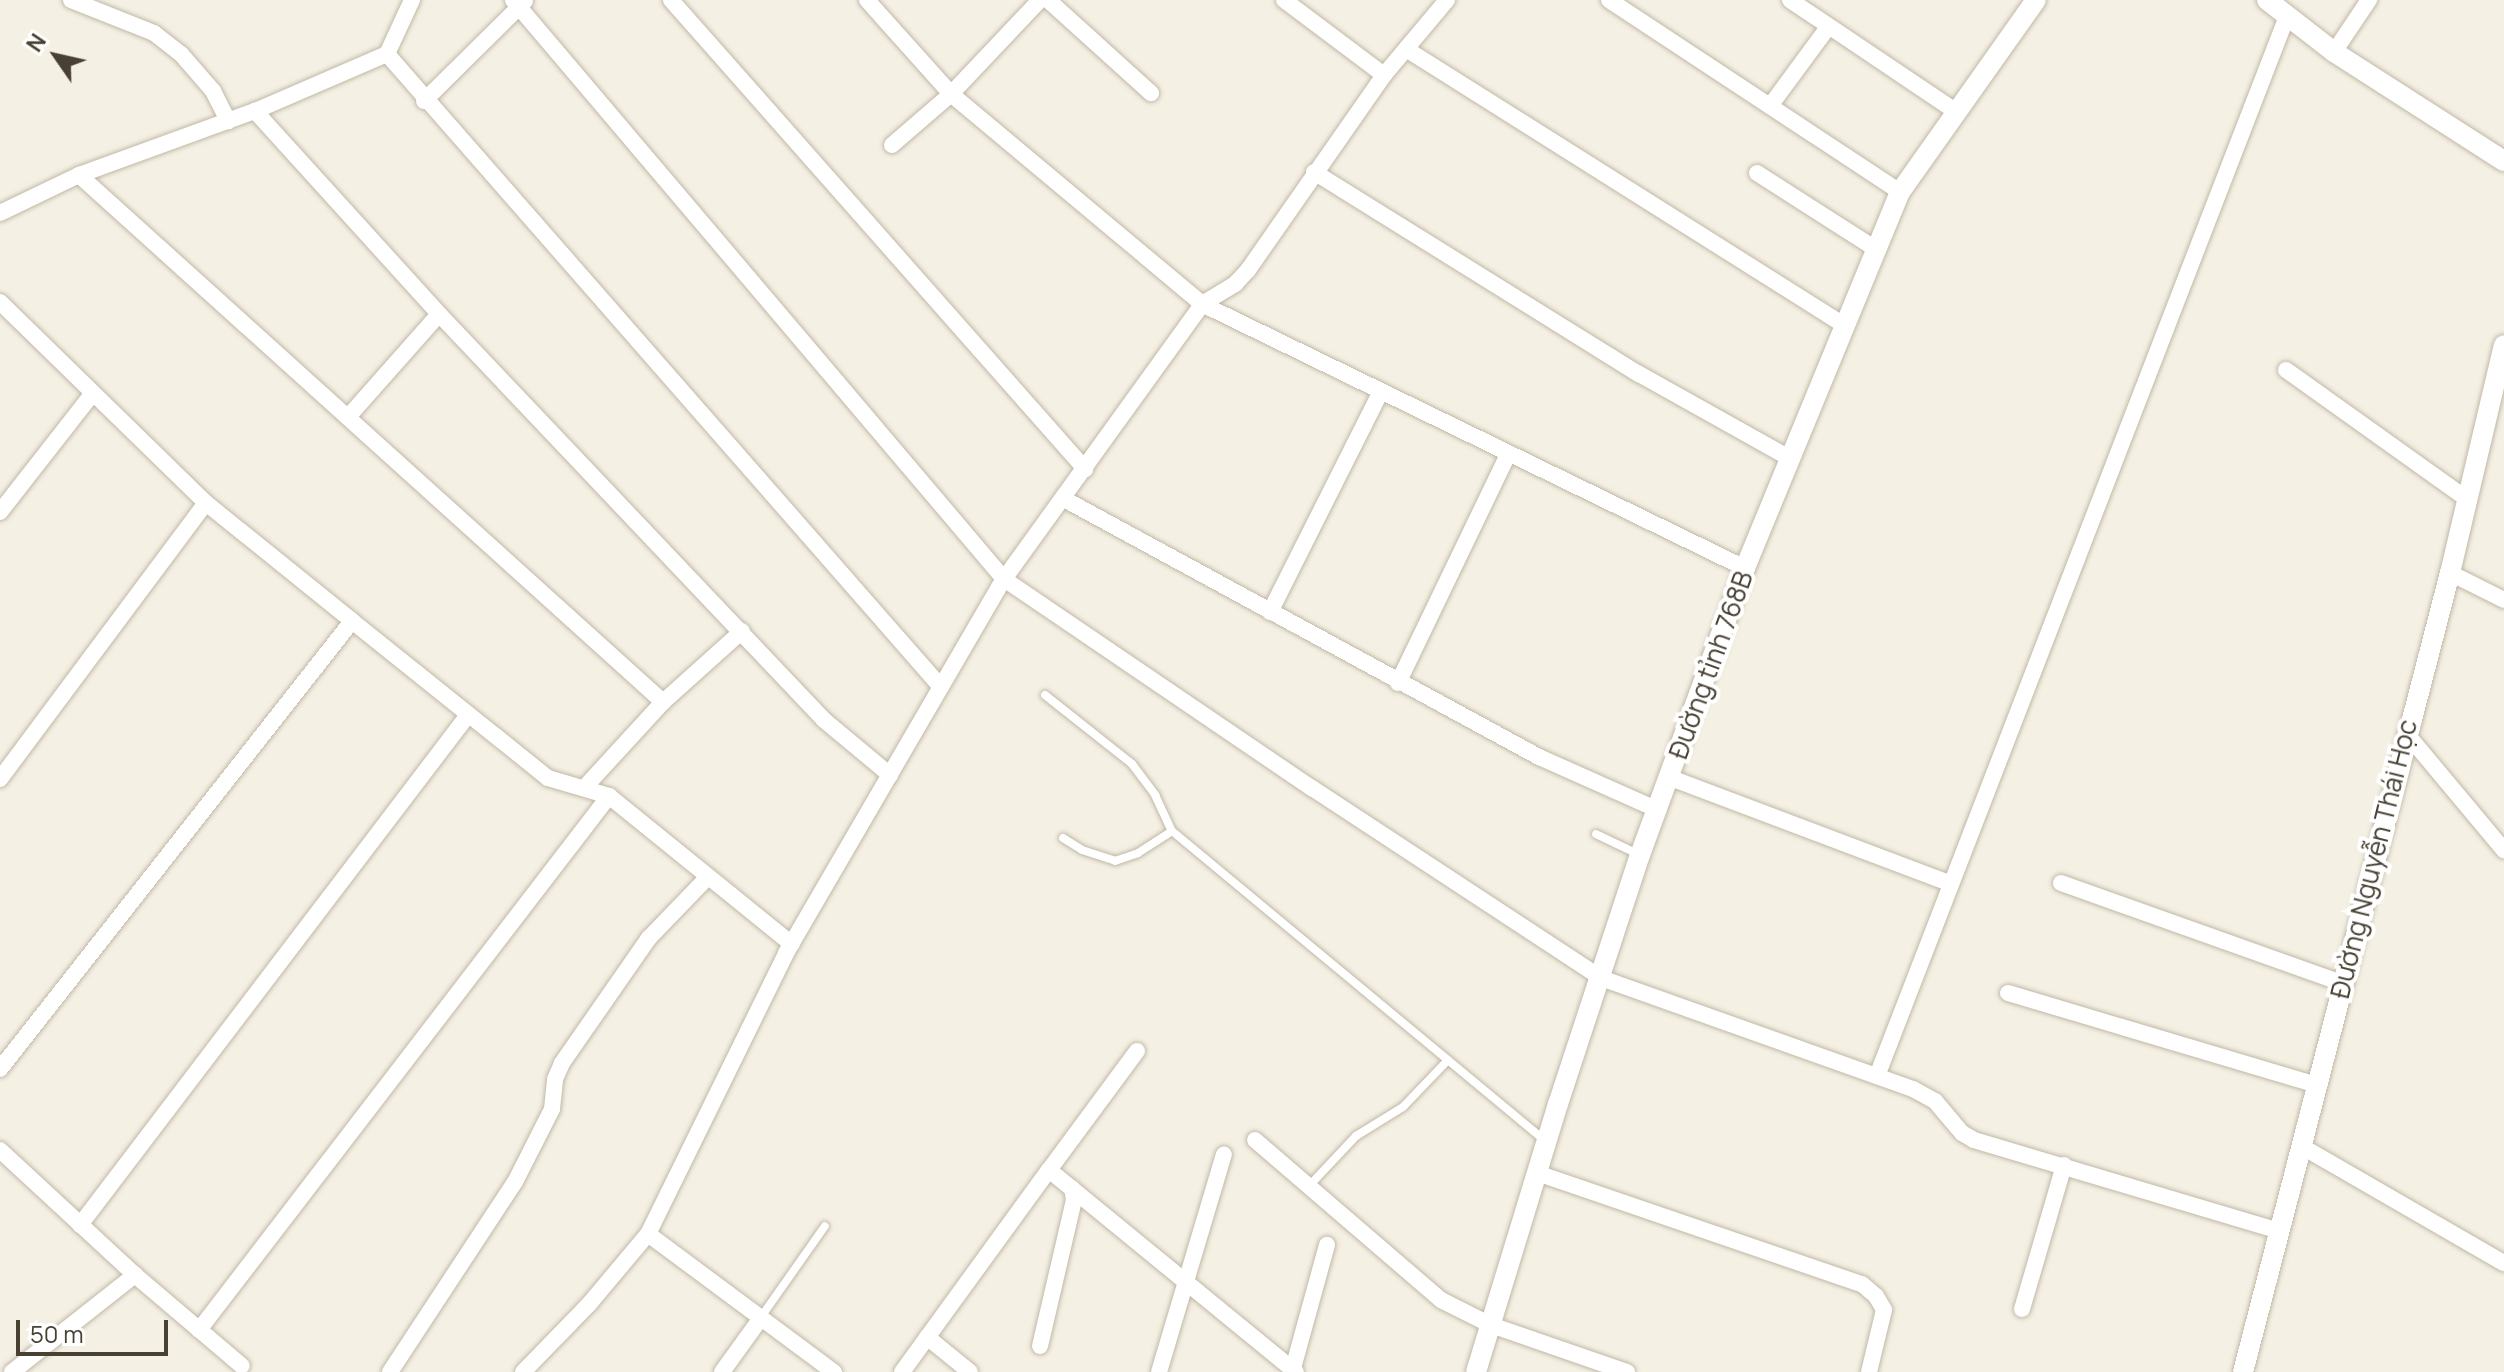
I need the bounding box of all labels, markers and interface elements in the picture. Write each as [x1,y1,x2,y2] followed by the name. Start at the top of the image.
[16,16,96,96] north arrow
[19,28,53,58] text: N
[1663,567,1759,763] street label: Đường tỉnh 768B
[2324,716,2424,1002] street label: Đường Nguyễn Thái Học
[20,1304,172,1354] scale bar
[30,1317,84,1350] text: 50 m

